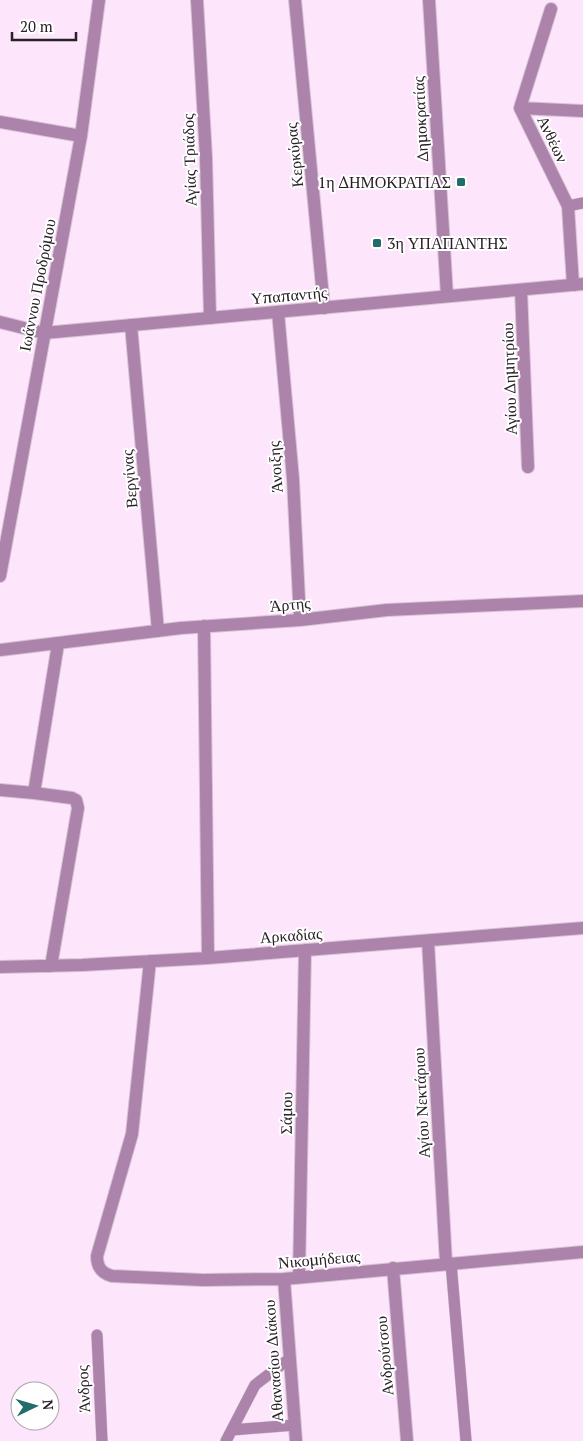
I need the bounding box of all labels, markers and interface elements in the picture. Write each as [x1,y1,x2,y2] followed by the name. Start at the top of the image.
[12,10,76,42] scale bar
[20,16,53,36] text: 20 m
[407,75,433,162] street label: Δημοκρατίας
[532,112,574,166] street label: Ανθέων
[176,113,202,207] street label: Αγίας Τριάδος
[280,121,308,188] street label: Κερκύρας
[318,171,451,193] place label: 1η ΔΗΜΟΚΡΑΤΙΑΣ
[455,176,467,188] marker: 1η ΔΗΜΟΚΡΑΤΙΑΣ
[13,217,61,353] street label: Ιωάννου Προδρόμου
[387,232,508,254] place label: 3η ΥΠΑΠΑΝΤΗΣ
[371,237,383,249] marker: 3η ΥΠΑΠΑΝΤΗΣ
[250,281,329,309] street label: Υπαπαντής
[496,322,522,436] street label: Αγίου Δημητρίου
[262,440,288,494] street label: Άνοιξης
[115,448,143,509] street label: Βεργίνας
[269,591,312,617] street label: Άρτης
[259,922,324,948] street label: Αρκαδίας
[407,1047,435,1159] street label: Αγίου Νεκτάριου
[275,1091,297,1135] street label: Σάμου
[277,1244,362,1274] street label: Νικομήδειας
[258,1299,288,1423] street label: Αθανασίου Διάκου
[370,1315,398,1397] street label: Ανδρούτσου
[71,1364,95,1413] street label: Άνδρος
[10,1381,60,1431] north arrow
[39,1399,58,1411] text: N

